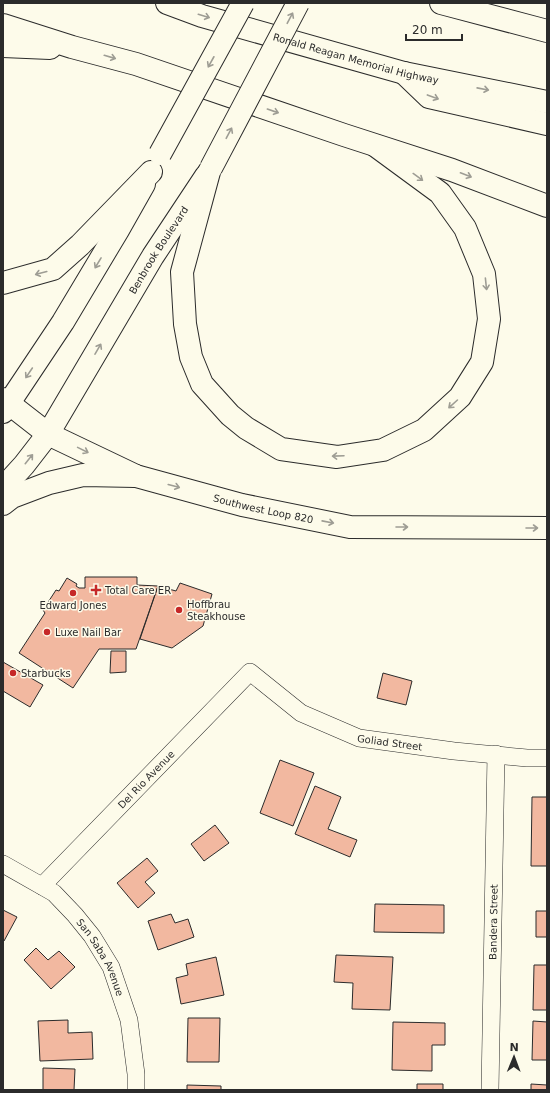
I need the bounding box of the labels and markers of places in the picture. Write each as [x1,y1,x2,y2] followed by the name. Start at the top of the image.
[90,584,102,596] marker: Total Care ER
[104,585,171,596] place label: Total Care ER
[68,588,78,598] marker: Edward Jones
[187,599,246,622] place label: Hoffbrau Steakhouse
[39,600,107,611] place label: Edward Jones
[174,605,184,615] marker: Hoffbrau Steakhouse
[42,627,52,637] marker: Luxe Nail Bar
[55,627,122,638] place label: Luxe Nail Bar
[8,668,18,678] marker: Starbucks
[21,668,71,679] place label: Starbucks

